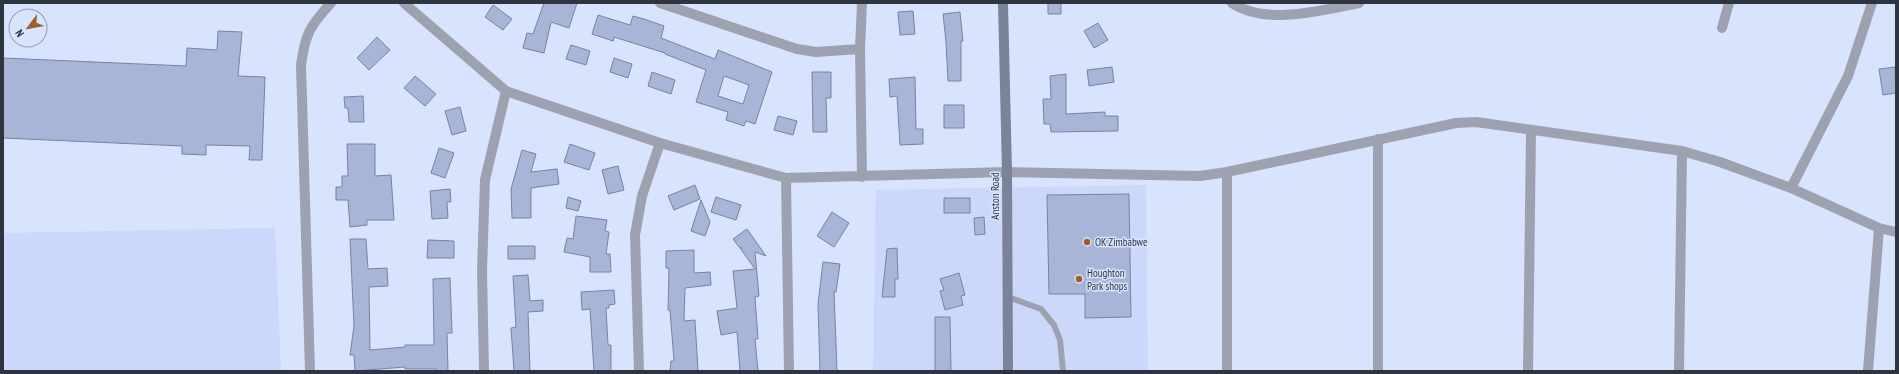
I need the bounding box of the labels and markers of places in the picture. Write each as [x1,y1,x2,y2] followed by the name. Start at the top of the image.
[1095,235,1148,249] place label: OK Zimbabwe
[1082,237,1092,247] marker: OK Zimbabwe
[1087,266,1128,293] place label: Houghton Park shops
[1074,274,1084,284] marker: Houghton Park shops

